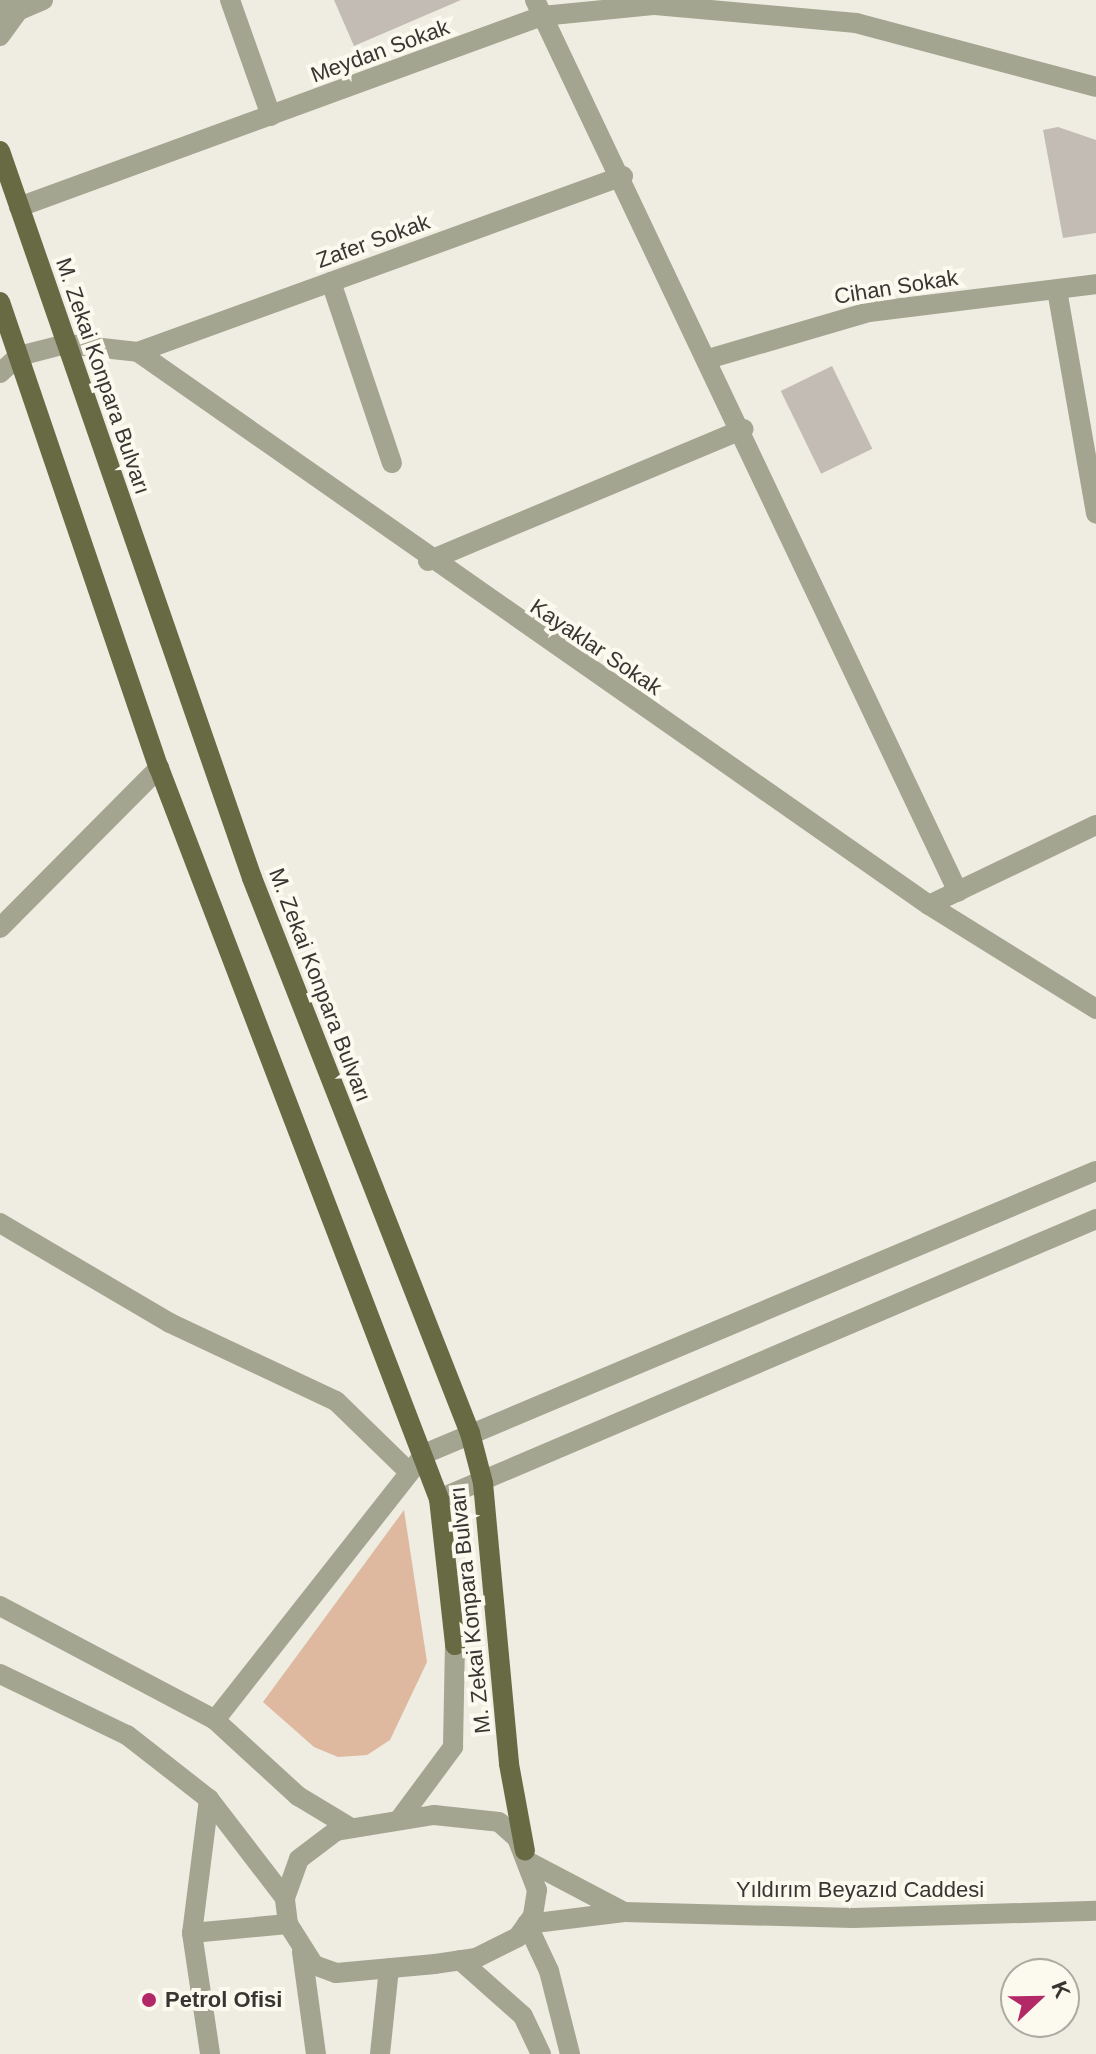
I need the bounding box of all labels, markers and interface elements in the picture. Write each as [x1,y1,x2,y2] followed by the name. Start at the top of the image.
[307,14,453,88] street label: Meydan Sokak
[313,208,433,274] street label: Zafer Sokak
[50,254,156,498] street label: M. Zekai Konpara Bulvarı
[832,264,960,310] street label: Cihan Sokak
[525,593,667,701] street label: Kayaklar Sokak
[263,864,377,1106] street label: M. Zekai Konpara Bulvarı
[444,1485,496,1735] street label: M. Zekai Konpara Bulvarı
[736,1877,984,1903] street label: Yıldırım Beyazıd Caddesi
[1000,1958,1080,2038] north arrow
[1046,1978,1075,2002] text: K
[165,1987,282,2013] place label: Petrol Ofisi
[140,1991,158,2009] marker: Petrol Ofisi

